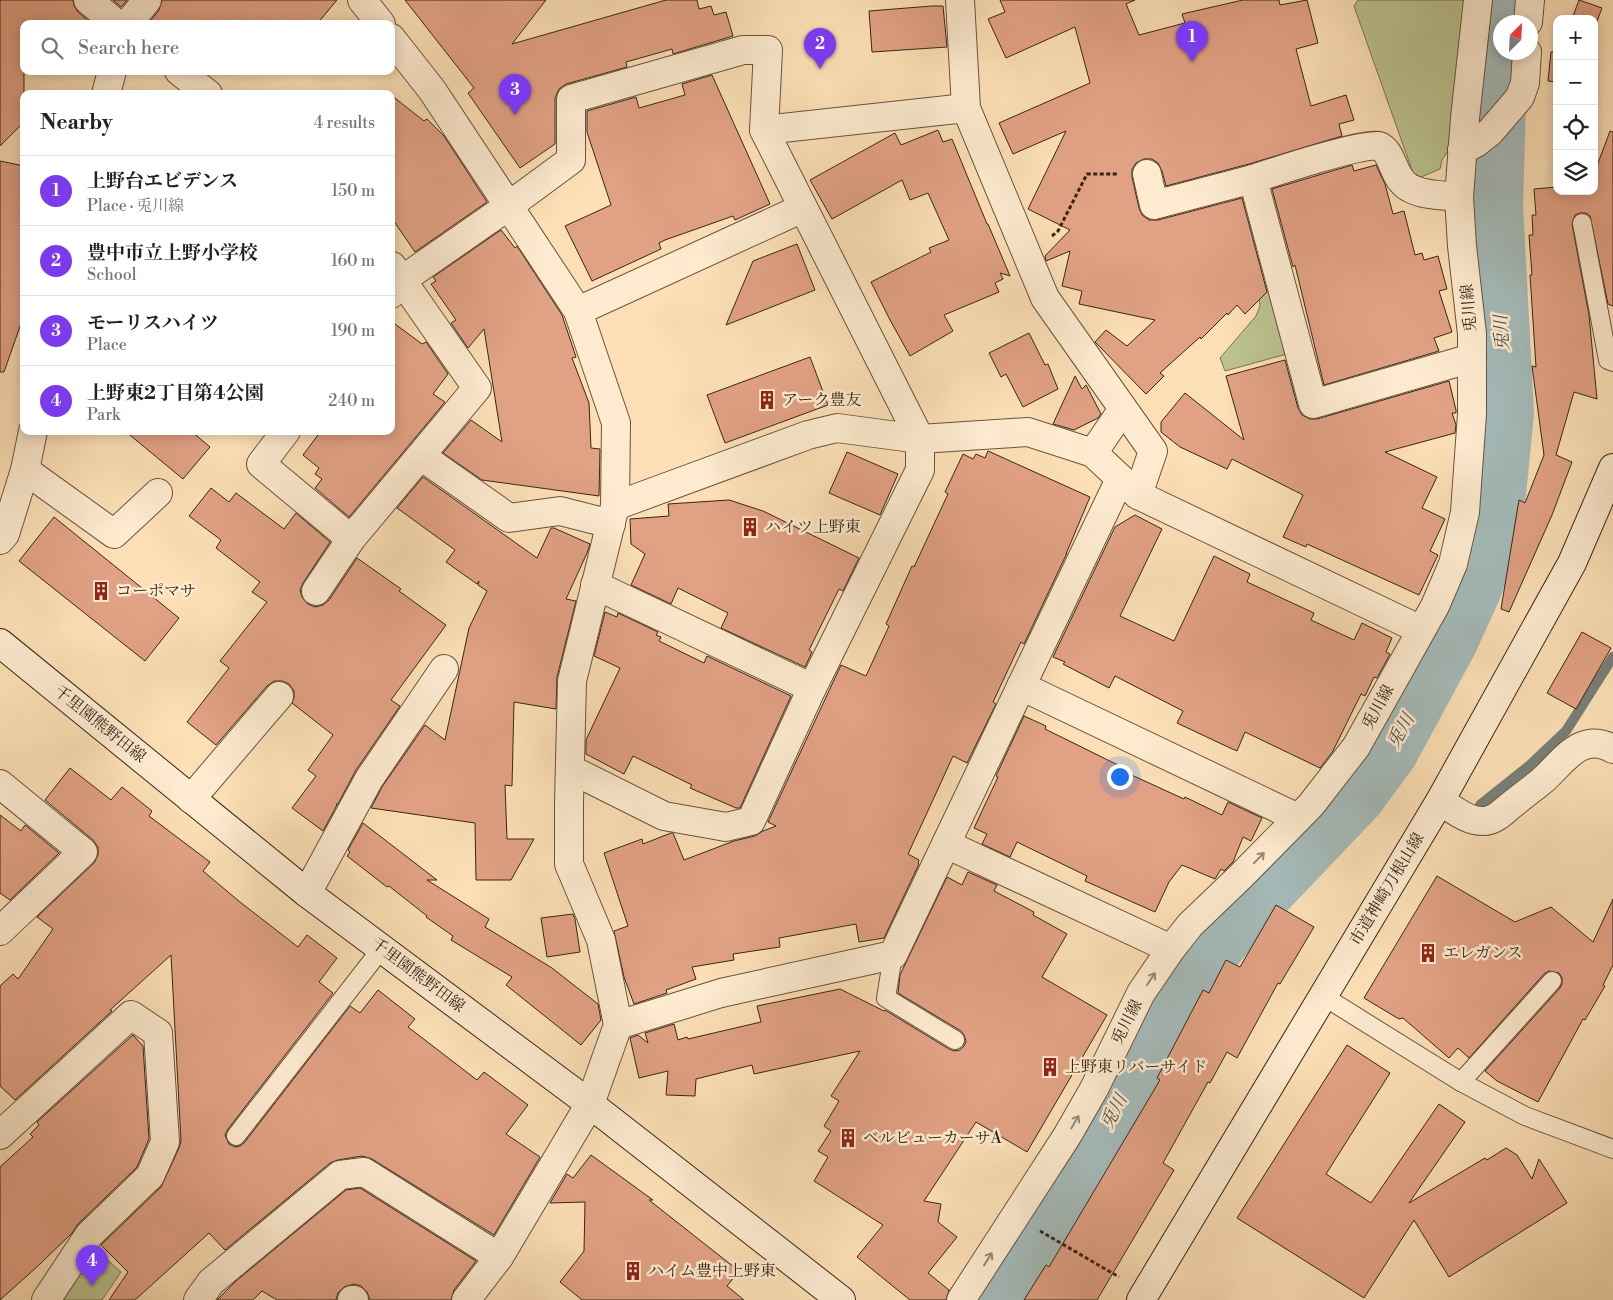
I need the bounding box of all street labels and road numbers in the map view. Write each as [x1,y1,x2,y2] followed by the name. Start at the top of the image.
[1457,283,1481,333] street label: 兎川線
[50,681,150,767] street label: 千里園熊野田線
[1358,681,1398,733] street label: 兎川線
[1345,829,1429,949] street label: 市道神崎刀根山線
[367,933,469,1017] street label: 千里園熊野田線
[1107,996,1147,1048] street label: 兎川線

